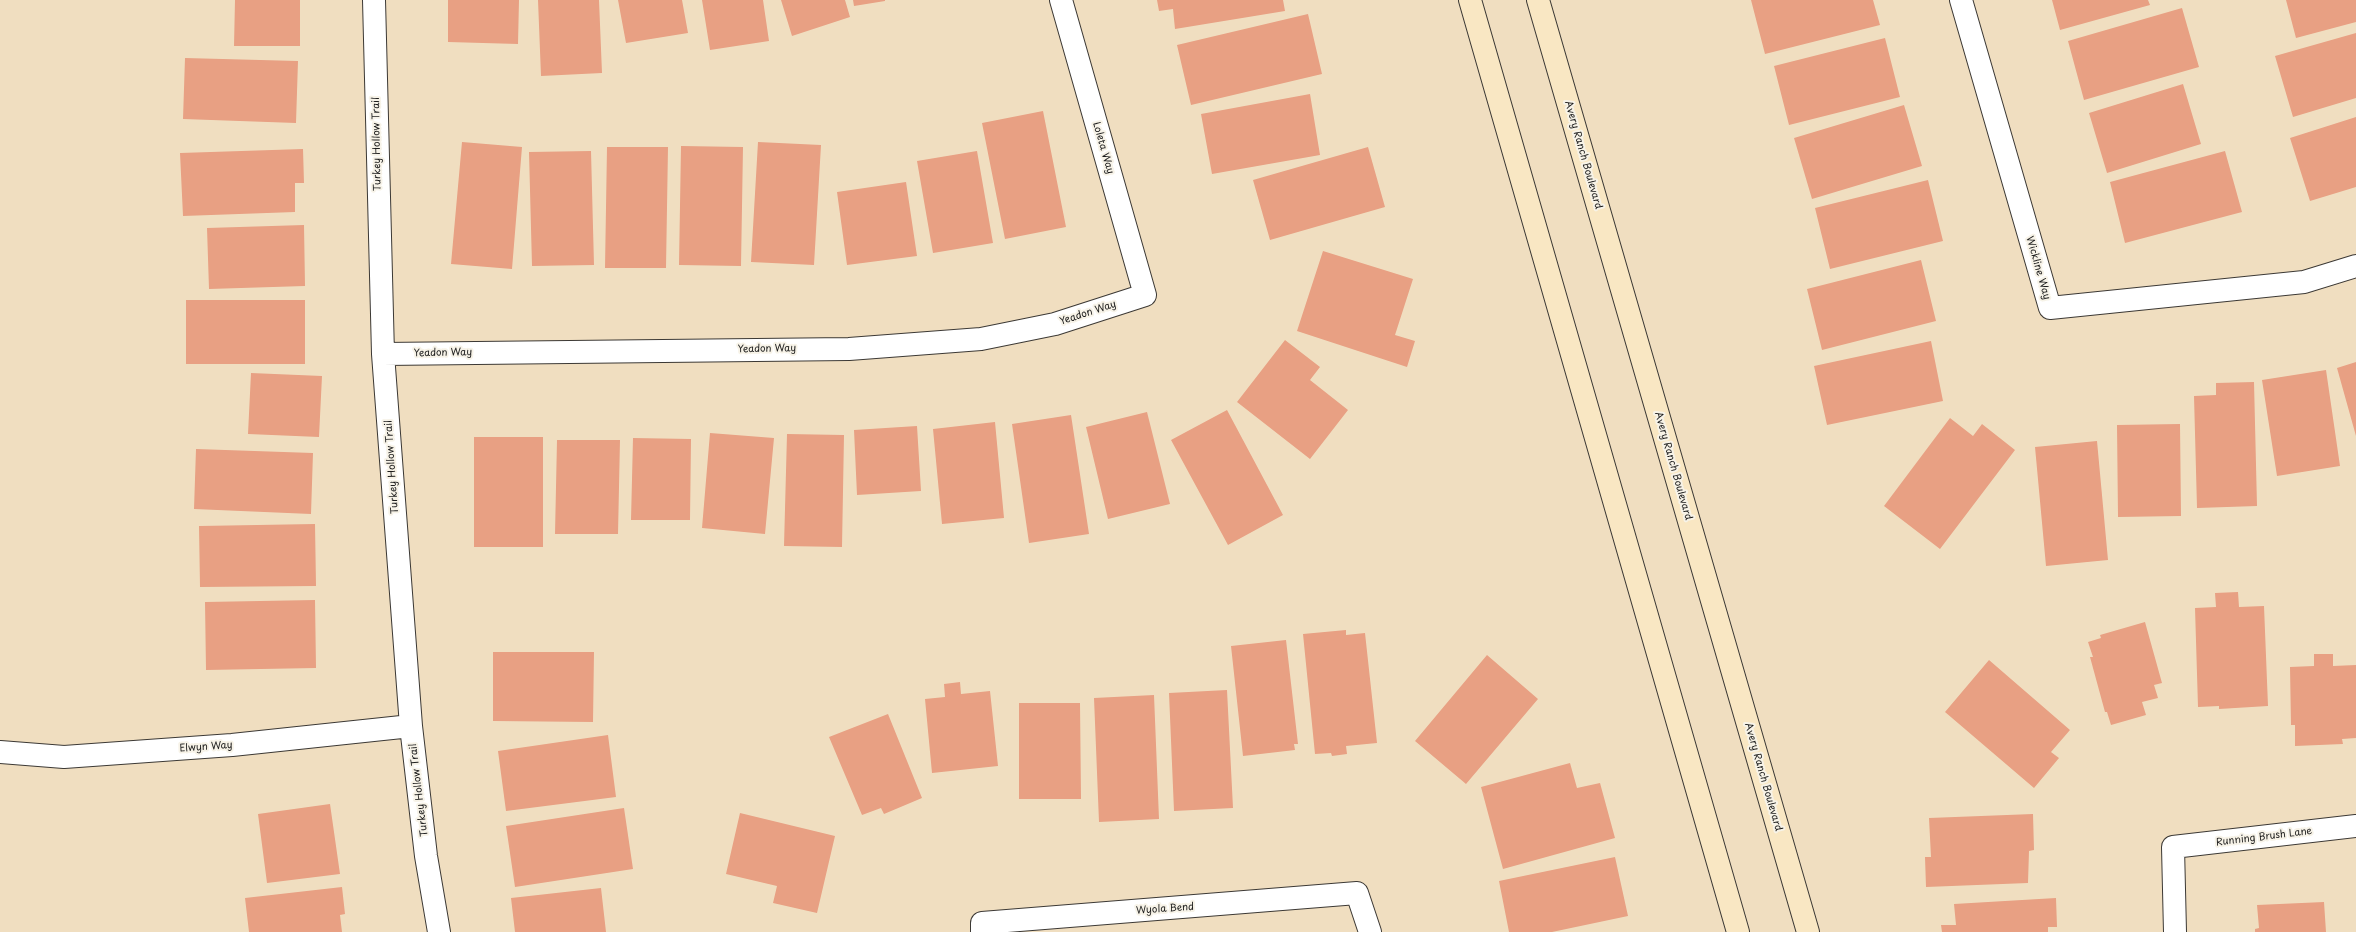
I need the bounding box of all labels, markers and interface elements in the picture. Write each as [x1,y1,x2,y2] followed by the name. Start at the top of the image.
[370,97,384,191] street label: Turkey Hollow Trail
[1562,99,1604,211] street label: Avery Ranch Boulevard
[1090,121,1116,175] street label: Loleta Way
[2023,235,2053,301] street label: Wickline Way
[1058,298,1118,328] street label: Yeadon Way
[738,342,796,356] street label: Yeadon Way
[414,346,472,360] street label: Yeadon Way
[1652,410,1694,522] street label: Avery Ranch Boulevard
[383,420,401,514] street label: Turkey Hollow Trail
[1742,721,1784,833] street label: Avery Ranch Boulevard
[179,739,233,755] street label: Elwyn Way
[407,743,431,837] street label: Turkey Hollow Trail
[2215,825,2313,849] street label: Running Brush Lane
[1136,901,1194,917] street label: Wyola Bend

